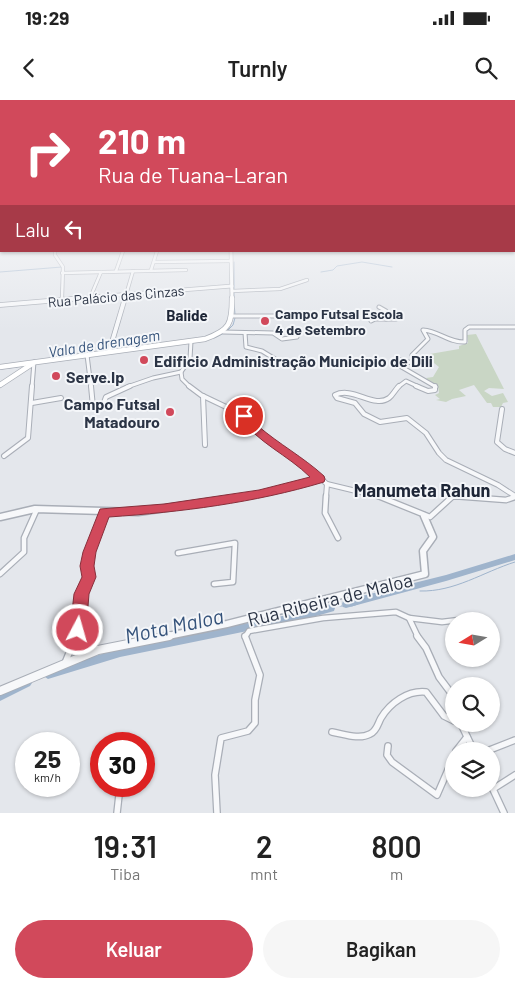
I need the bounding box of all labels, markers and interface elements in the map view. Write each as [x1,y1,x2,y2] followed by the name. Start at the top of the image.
[25,6,69,29] text: 19:29
[15,54,43,82] icon: back
[472,54,500,82] icon: search
[228,55,287,81] text: Turnly
[98,119,186,161] text: 210 m
[15,120,80,185] icon: right
[98,161,288,187] text: Rua de Tuana-Laran
[60,215,88,243] icon: left
[15,218,50,241] text: Lalu
[47,282,185,310] street label: Rua Palácio das Cinzas
[275,305,403,338] place label: Campo Futsal Escola 4 de Setembro
[166,306,208,324] district label: Balide
[259,315,271,327] marker: Campo Futsal Escola 4 de Setembro
[47,325,161,361] water label: Vala de drenagem
[154,351,433,370] place label: Edificio Administração Municipio de Dili
[138,354,150,366] marker: Edificio Administração Municipio de Dili
[66,367,124,386] place label: Serve.Ip
[50,370,62,382] marker: Serve.Ip
[64,394,160,431] place label: Campo Futsal Matadouro
[223,395,265,437] pin
[230,402,258,430] icon: arrive
[164,406,176,418] marker: Campo Futsal Matadouro
[354,479,490,501] district label: Manumeta Rahun
[245,567,415,631] street label: Rua Ribeira de Maloa
[122,602,226,648] water label: Mota Maloa
[51,603,103,655] position arrow
[445,612,500,668] north arrow
[445,612,500,797] map controls
[445,677,500,732] button: search
[90,732,155,797] speed limit sign: 30
[445,742,500,797] button: layers
[34,743,61,773] text: 25
[34,770,61,784] text: km/h
[93,828,157,864] text: 19:31
[256,828,272,864] text: 2
[371,828,422,864] text: 800
[110,864,140,883] text: Tiba
[250,864,278,883] text: mnt
[390,864,403,883] text: m
[15,920,253,978] button: Keluar
[263,920,500,978] button: Bagikan

